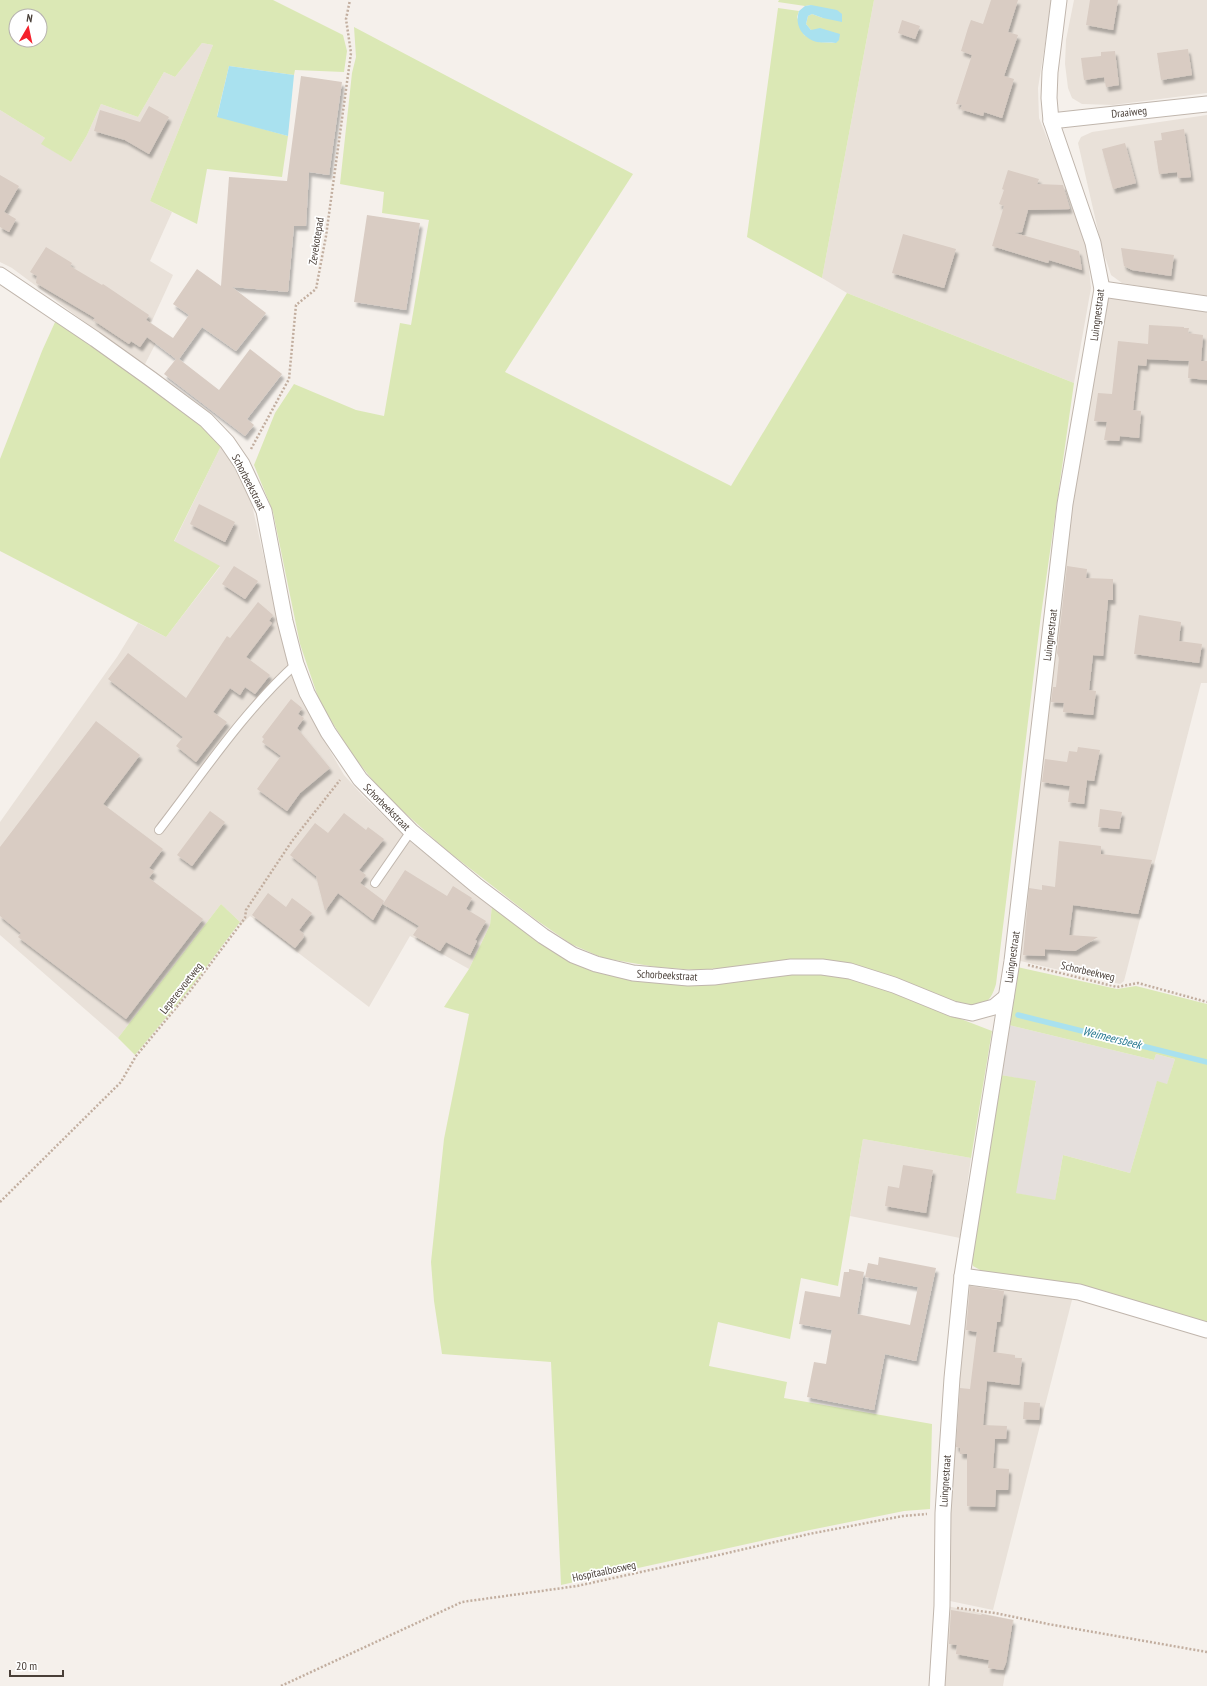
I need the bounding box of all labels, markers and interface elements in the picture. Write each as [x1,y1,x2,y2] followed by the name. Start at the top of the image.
[8,8,48,48] north arrow
[26,11,34,26] text: N
[1111,103,1148,121] street label: Draaiweg
[305,216,327,266] street label: Zevekotepad
[1087,288,1107,342] street label: Luingnestraat
[229,452,269,512] street label: Schorbeekstraat
[1040,608,1060,662] street label: Luingnestraat
[361,781,413,833] street label: Schorbeekstraat
[1001,930,1023,984] street label: Luingnestraat
[1060,958,1117,984] street label: Schorbeekweg
[157,959,206,1017] street label: Leperesvoetweg
[636,966,698,984] street label: Schorbeekstraat
[1081,1023,1144,1052] water label: Weimeersbeek
[936,1455,954,1507] street label: Luingnestraat
[571,1557,637,1585] street label: Hospitaalbosweg
[10,1652,63,1678] scale bar
[16,1658,37,1673] text: 20 m

